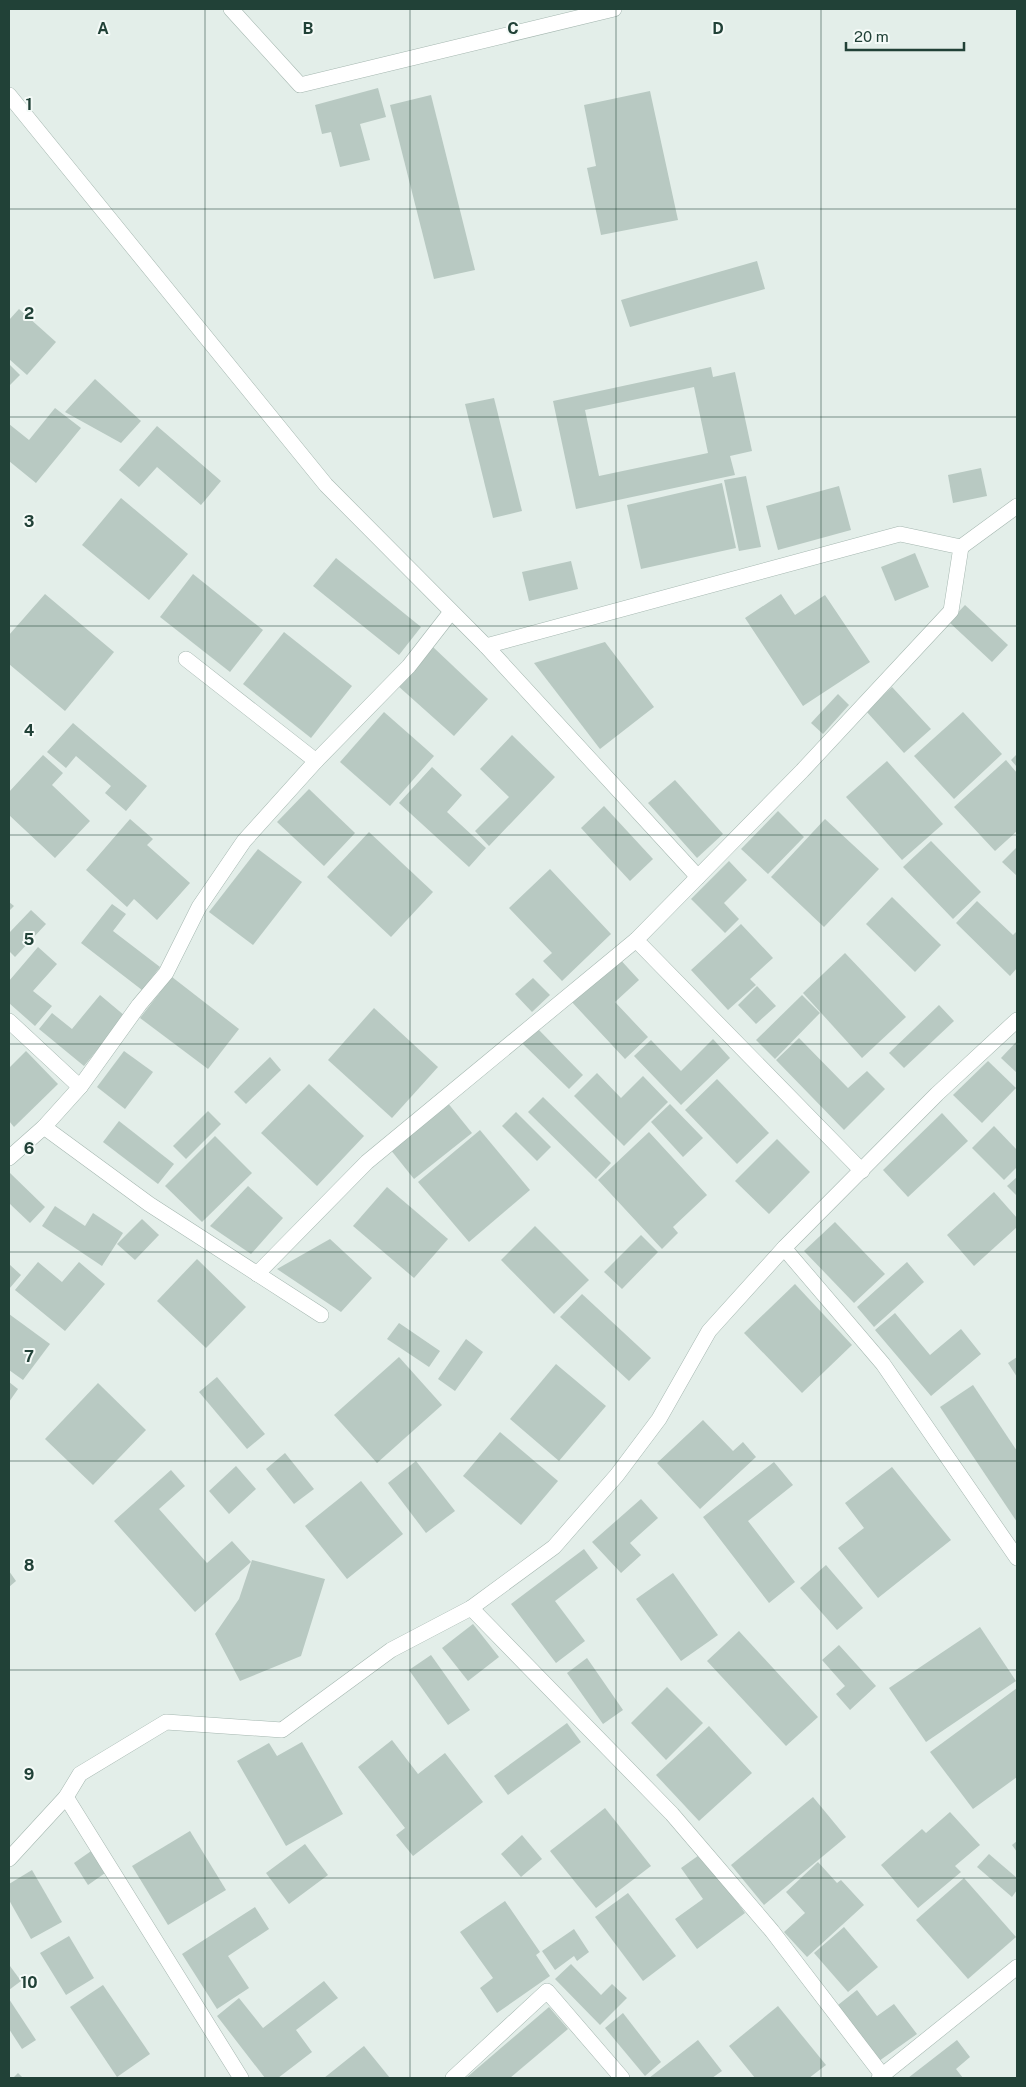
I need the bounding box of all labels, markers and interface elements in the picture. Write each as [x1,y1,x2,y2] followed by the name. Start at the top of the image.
[97,19,109,38] text: A
[303,19,314,38] text: B
[507,19,519,38] text: C
[712,19,724,38] text: D
[846,20,964,52] scale bar
[854,28,889,45] text: 20 m
[26,95,32,114] text: 1
[24,304,34,323] text: 2
[24,512,34,531] text: 3
[24,721,35,740] text: 4
[24,930,35,949] text: 5
[24,1139,34,1158] text: 6
[24,1347,34,1366] text: 7
[24,1556,35,1575] text: 8
[24,1765,34,1784] text: 9
[20,1973,38,1992] text: 10

